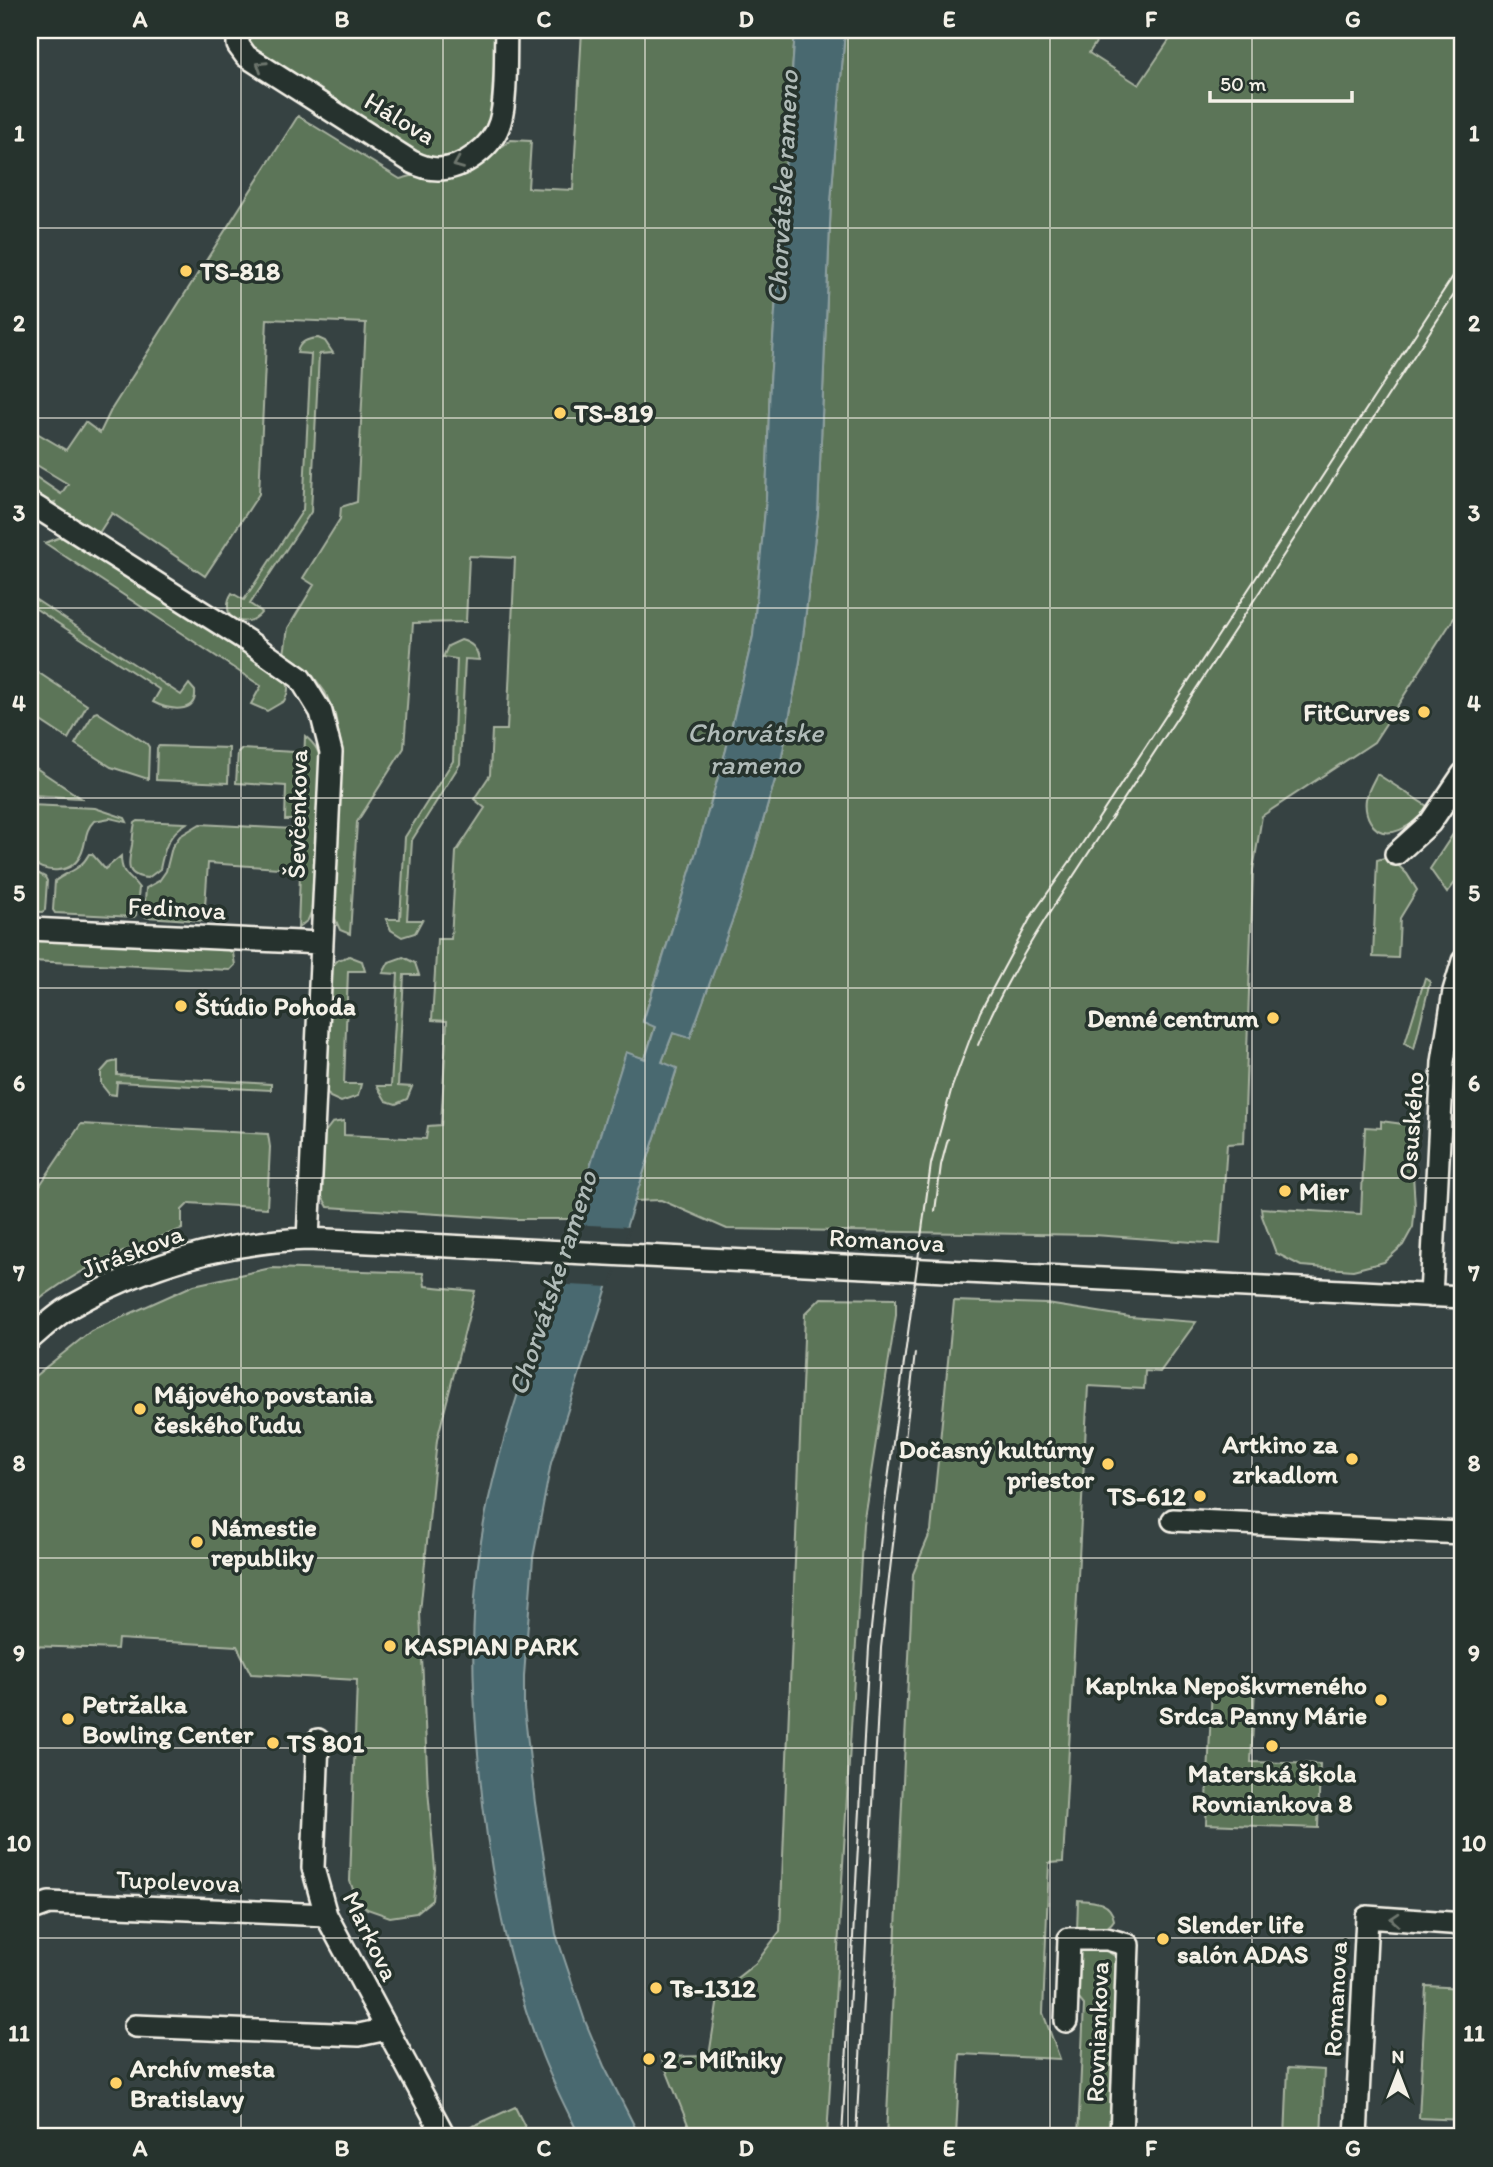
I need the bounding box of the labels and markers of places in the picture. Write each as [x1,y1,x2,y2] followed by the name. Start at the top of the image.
[199,255,280,287] place label: TS-818
[178,263,194,279] marker: TS-818
[573,397,654,429] place label: TS-819
[552,405,568,421] marker: TS-819
[1303,696,1410,728] place label: FitCurves
[1416,704,1432,720] marker: FitCurves
[195,990,356,1022] place label: Štúdio Pohoda
[173,998,189,1014] marker: Štúdio Pohoda
[1087,1002,1259,1034] place label: Denné centrum
[1265,1010,1281,1026] marker: Denné centrum
[1299,1175,1349,1207] place label: Mier
[1277,1183,1293,1199] marker: Mier
[154,1378,374,1440] place label: Májového povstania českého ľudu
[132,1401,148,1417] marker: Májového povstania českého ľudu
[1221,1428,1339,1490] place label: Artkino za zrkadlom
[898,1433,1095,1495] place label: Dočasný kultúrny priestor
[1344,1451,1360,1467] marker: Artkino za zrkadlom
[1100,1456,1116,1472] marker: Dočasný kultúrny priestor
[1106,1480,1186,1512] place label: TS-612
[1192,1488,1208,1504] marker: TS-612
[211,1511,317,1573] place label: Námestie republiky
[189,1534,205,1550] marker: Námestie republiky
[404,1630,578,1662] place label: KASPIAN PARK
[382,1638,398,1654] marker: KASPIAN PARK
[1085,1669,1367,1731] place label: Kaplnka Nepoškvrneného Srdca Panny Márie
[82,1688,254,1750] place label: Petržalka Bowling Center
[1373,1692,1389,1708] marker: Kaplnka Nepoškvrneného Srdca Panny Márie
[60,1711,76,1727] marker: Petržalka Bowling Center
[286,1727,364,1759] place label: TS 801
[265,1735,281,1751] marker: TS 801
[1264,1738,1280,1754] marker: Materská škola Rovniankova 8
[1188,1757,1357,1819] place label: Materská škola Rovniankova 8
[1177,1908,1309,1970] place label: Slender life salón ADAS
[1155,1931,1171,1947] marker: Slender life salón ADAS
[669,1972,756,2004] place label: Ts-1312
[648,1980,664,1996] marker: Ts-1312
[663,2043,783,2075] place label: 2 - Míľniky
[641,2051,657,2067] marker: 2 - Míľniky
[129,2052,275,2114] place label: Archív mesta Bratislavy
[108,2075,124,2091] marker: Archív mesta Bratislavy

